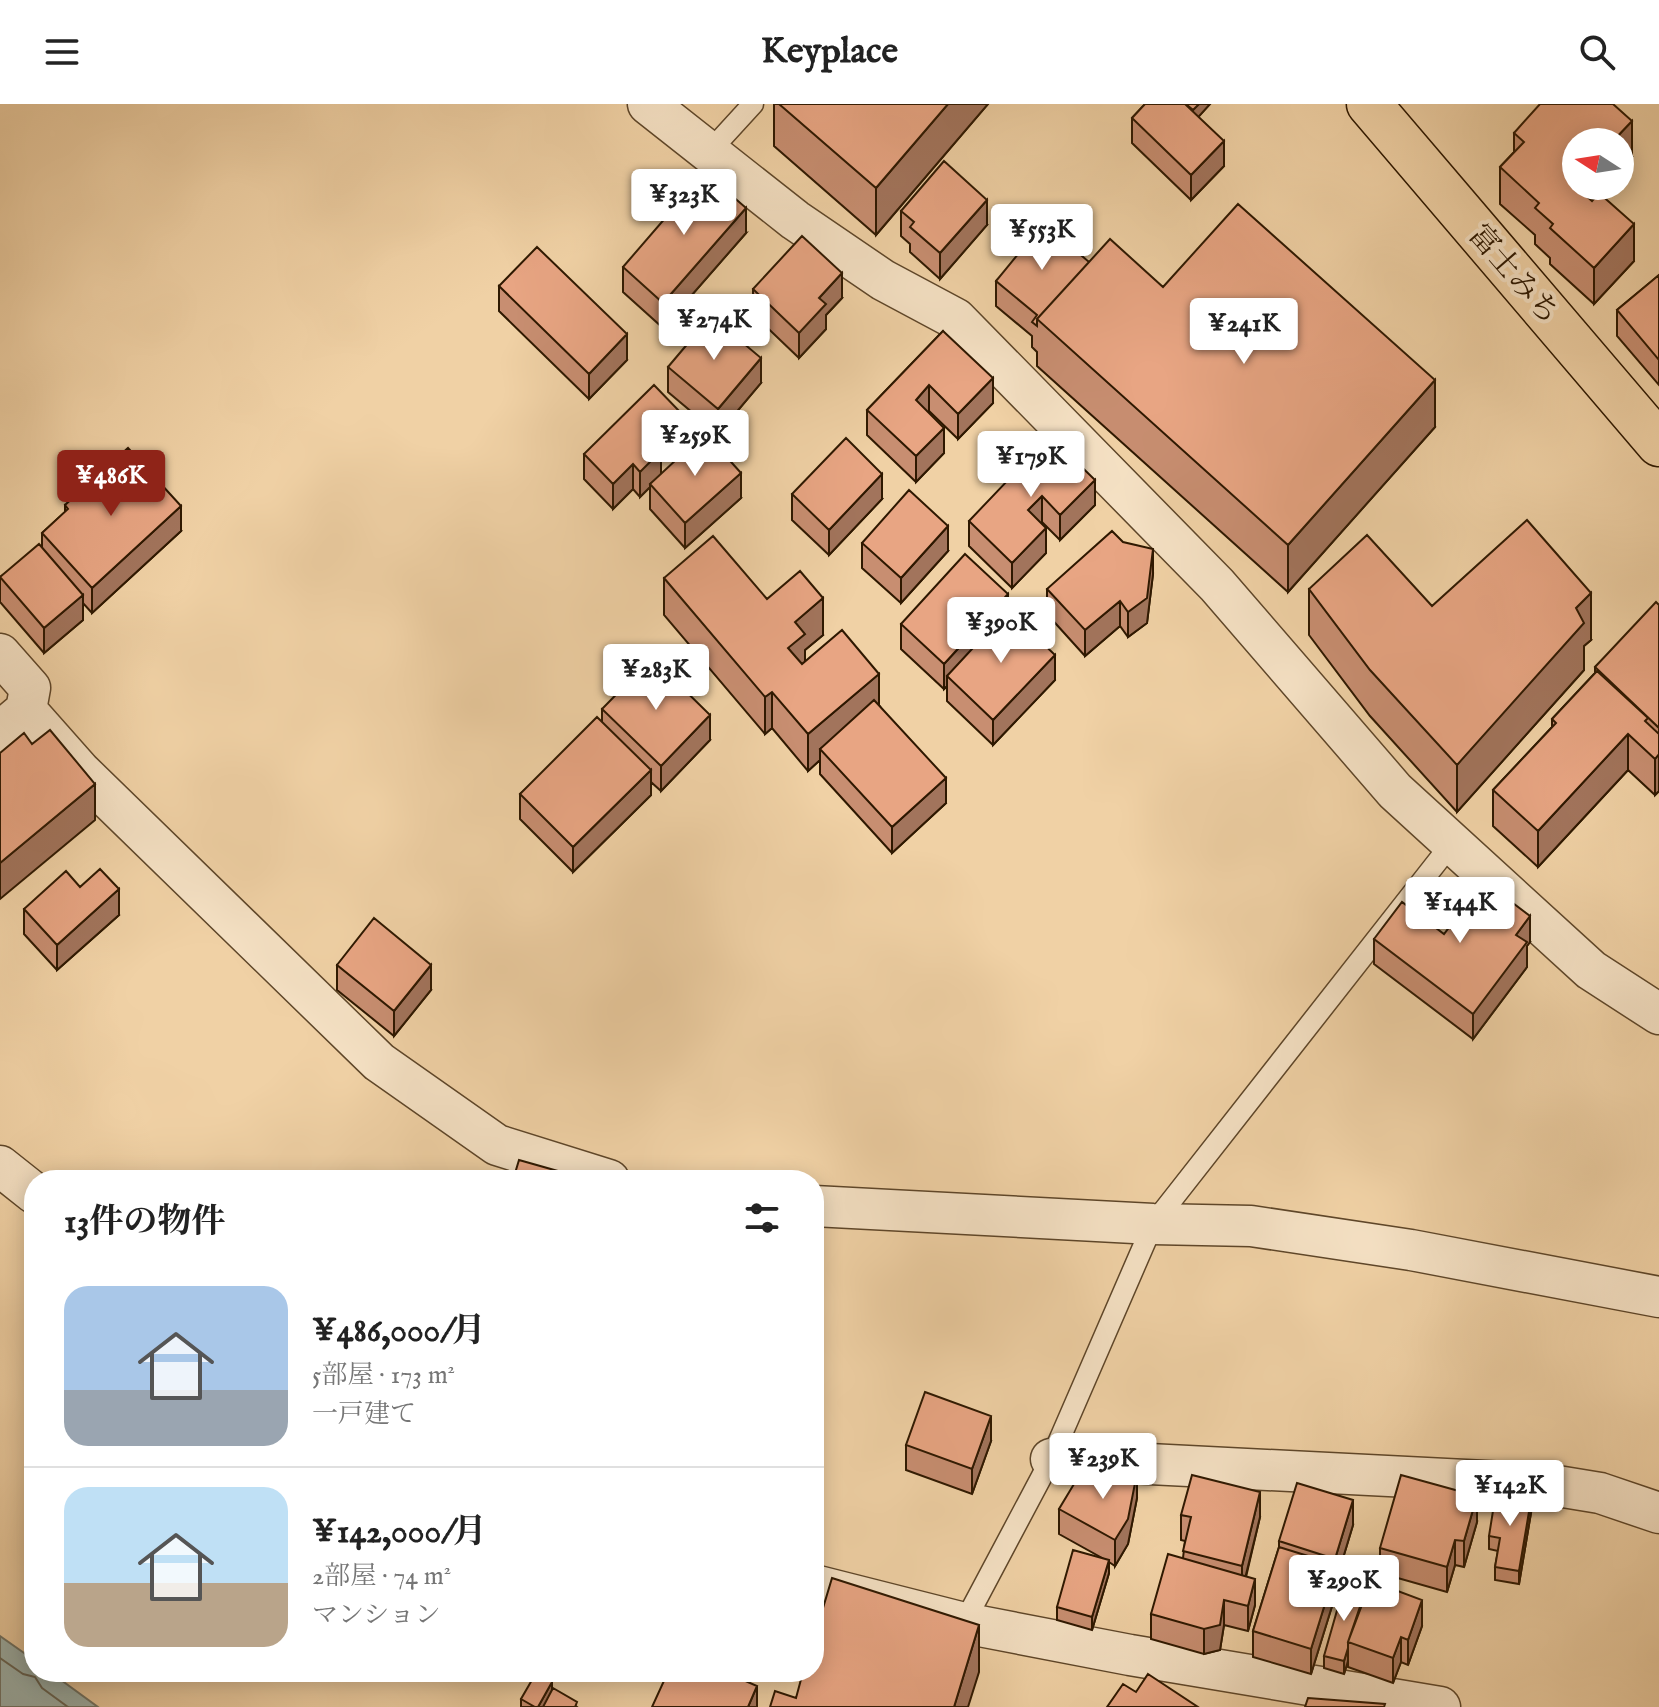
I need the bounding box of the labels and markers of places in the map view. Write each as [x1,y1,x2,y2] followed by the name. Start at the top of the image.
[628,169,740,237] pin: ¥323K
[986,204,1098,272] pin: ¥553K
[658,294,770,362] pin: ¥274K
[1188,298,1300,366] pin: ¥241K
[639,410,751,478] pin: ¥259K
[975,431,1087,499] pin: ¥179K
[55,450,167,518] pin: ¥486K
[945,597,1057,665] pin: ¥390K
[600,644,712,712] pin: ¥283K
[1404,877,1516,945] pin: ¥144K
[1047,1433,1159,1501] pin: ¥239K
[1454,1460,1566,1528] pin: ¥142K
[1288,1555,1400,1623] pin: ¥290K

